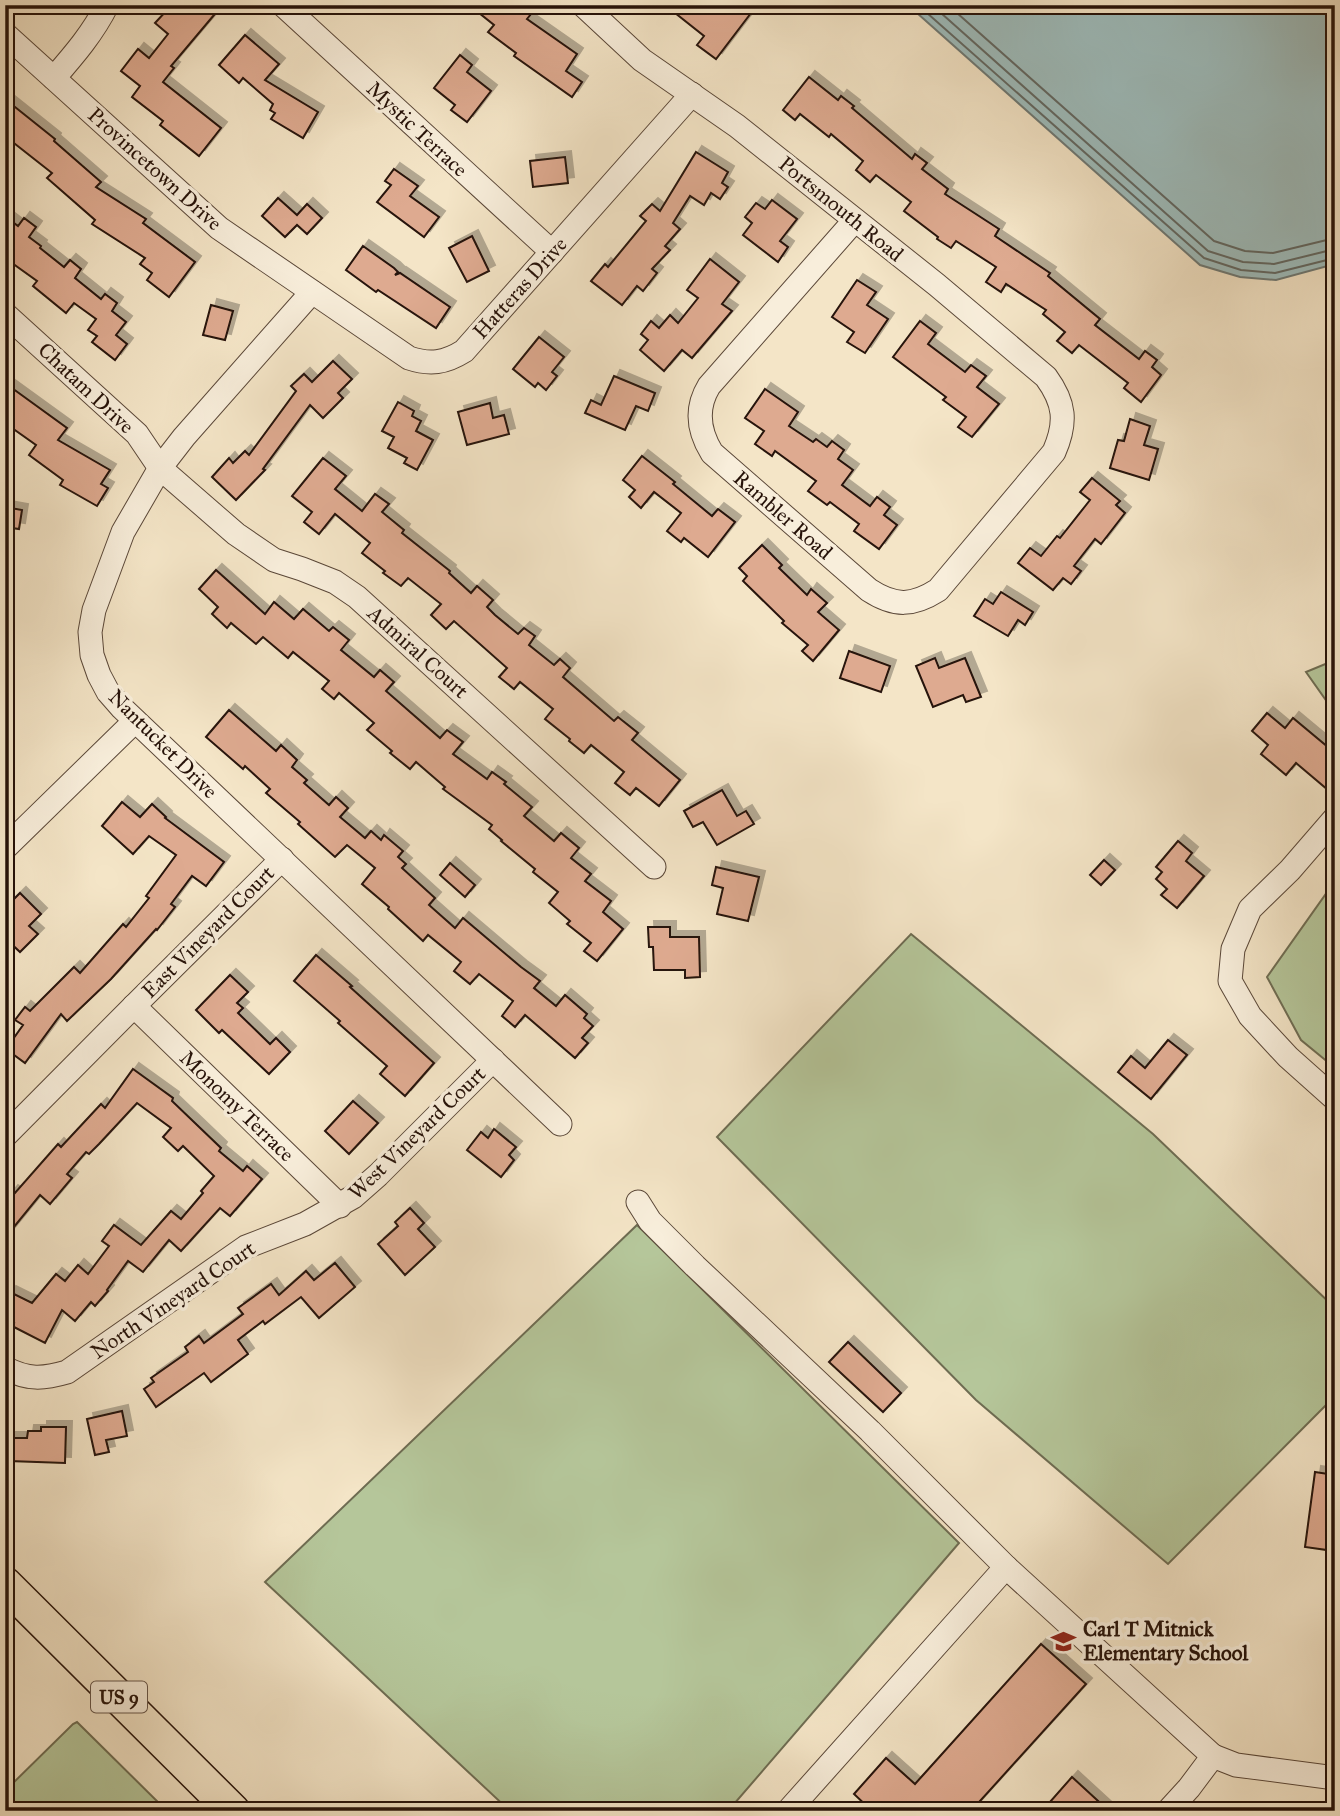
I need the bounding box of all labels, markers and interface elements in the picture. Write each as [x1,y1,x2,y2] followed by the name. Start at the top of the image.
[361,76,473,183] street label: Mystic Terrace
[83,102,228,236] street label: Provincetown Drive
[773,151,909,268] street label: Portsmouth Road
[467,232,573,344] street label: Hatteras Drive
[33,337,140,439] street label: Chatam Drive
[728,465,838,565] street label: Rambler Road
[362,599,474,704] street label: Admiral Court
[103,684,223,804] street label: Nantucket Drive
[136,860,280,1004] street label: East Vineyard Court
[174,1045,300,1167] street label: Monomy Terrace
[343,1060,491,1205] street label: West Vineyard Court
[86,1235,261,1365] street label: North Vineyard Court
[1083,1616,1249,1666] place label: Carl T Mitnick Elementary School
[1049,1627,1077,1655] school or university icon: Carl T Mitnick Elementary School
[91,1681,147,1712] road number: US 9

